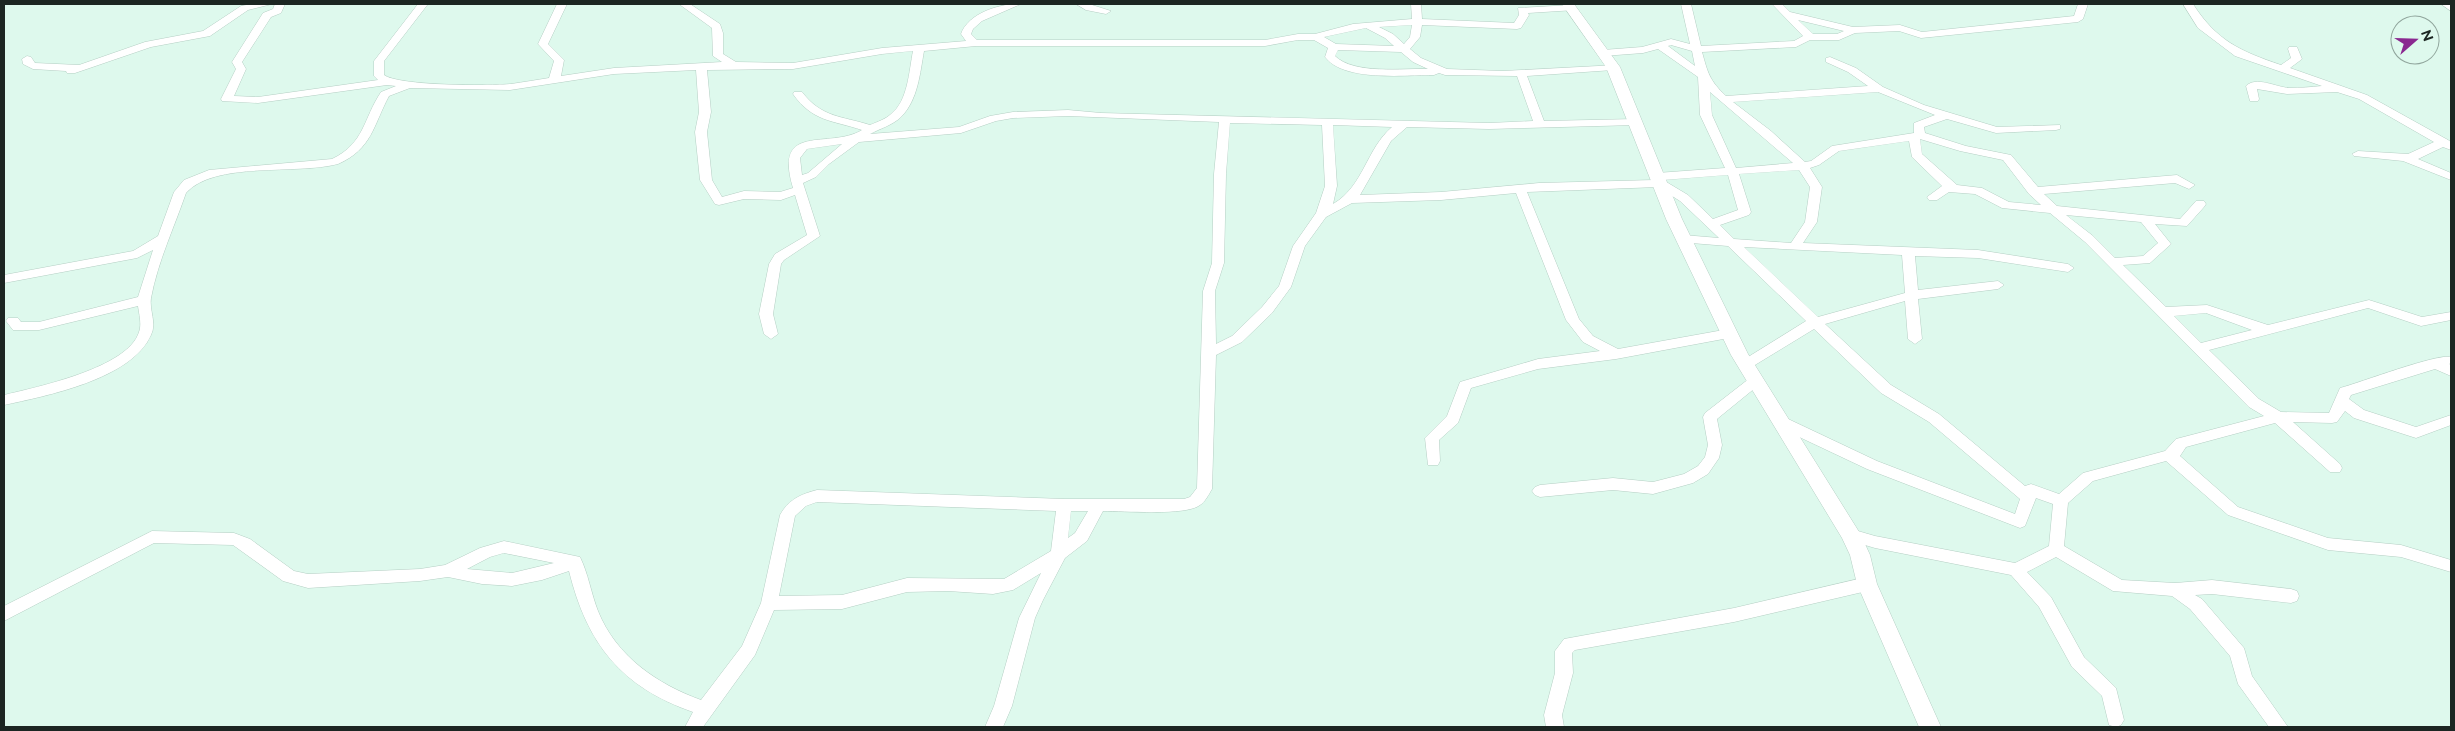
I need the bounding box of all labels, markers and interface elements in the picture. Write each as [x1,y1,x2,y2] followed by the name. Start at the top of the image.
[2390,15,2440,65] north arrow
[2418,28,2437,43] text: N

